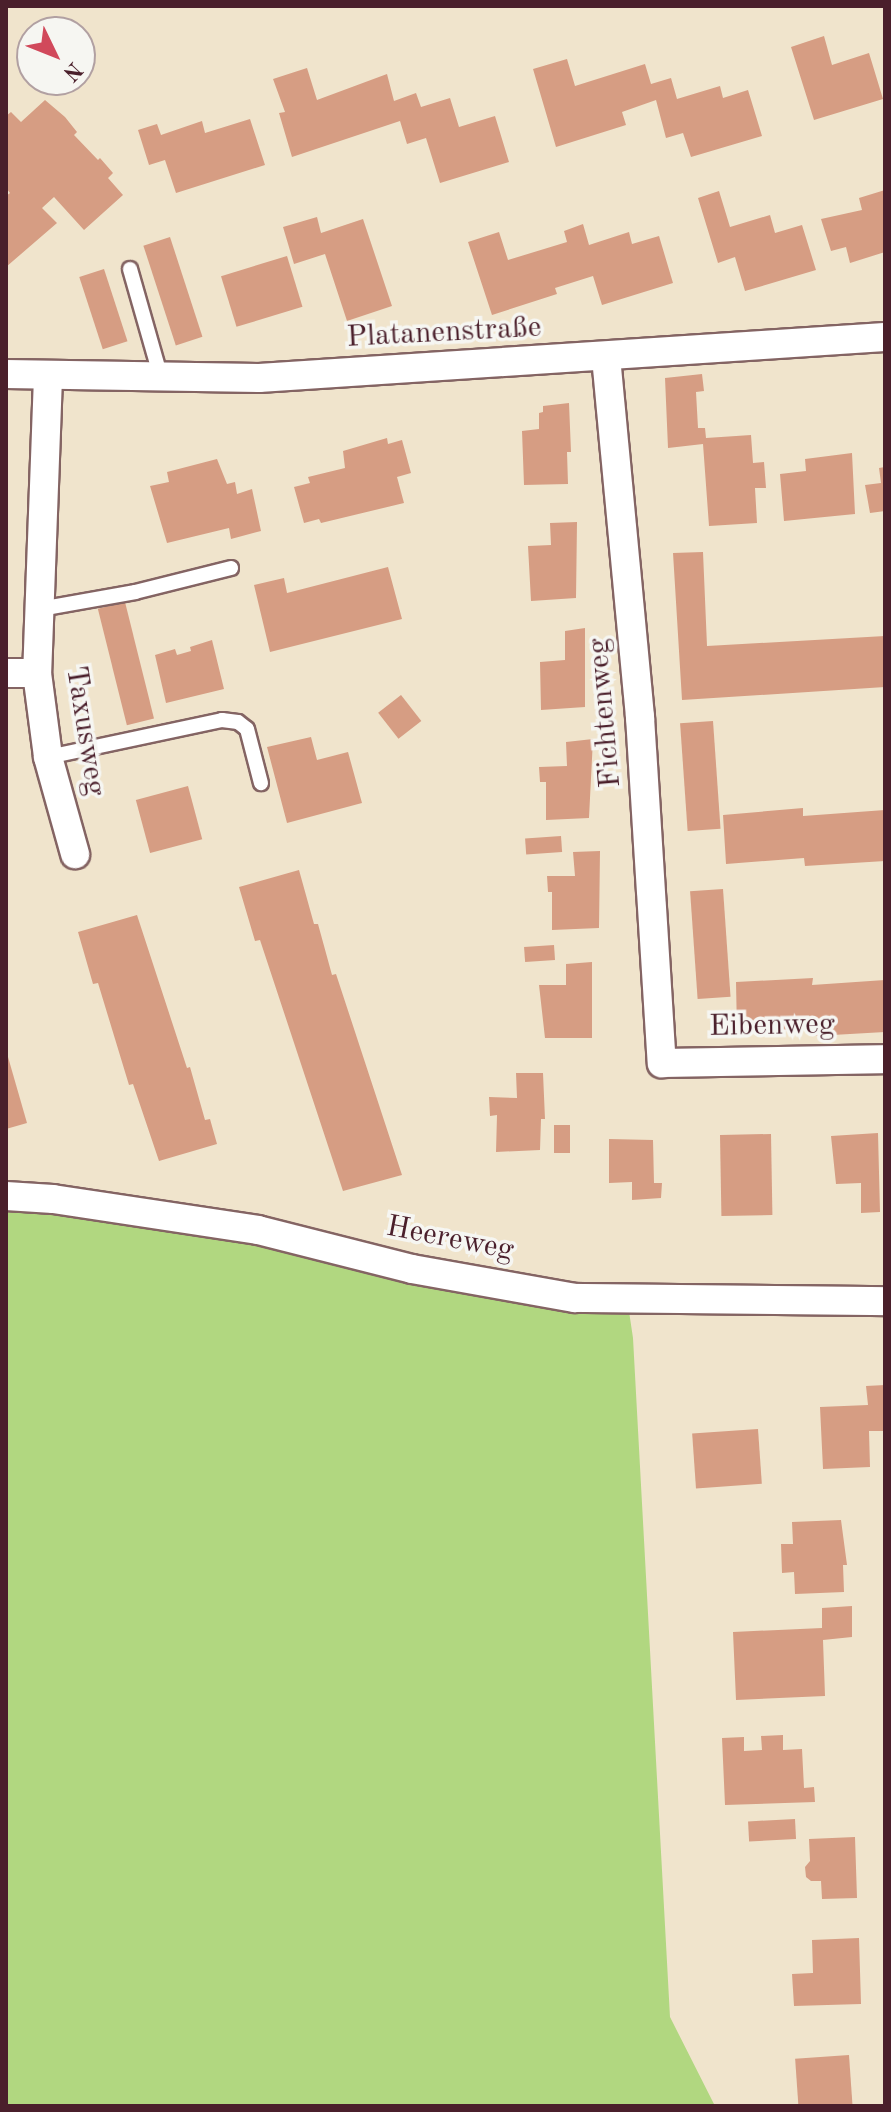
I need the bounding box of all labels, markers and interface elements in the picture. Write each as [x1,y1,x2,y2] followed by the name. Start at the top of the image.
[16,16,96,96] north arrow
[58,57,86,85] text: N
[346,310,542,356] street label: Platanenstraße
[581,637,629,789] street label: Fichtenweg
[57,663,113,799] street label: Taxusweg
[709,1007,835,1045] street label: Eibenweg
[383,1209,517,1269] street label: Heereweg

